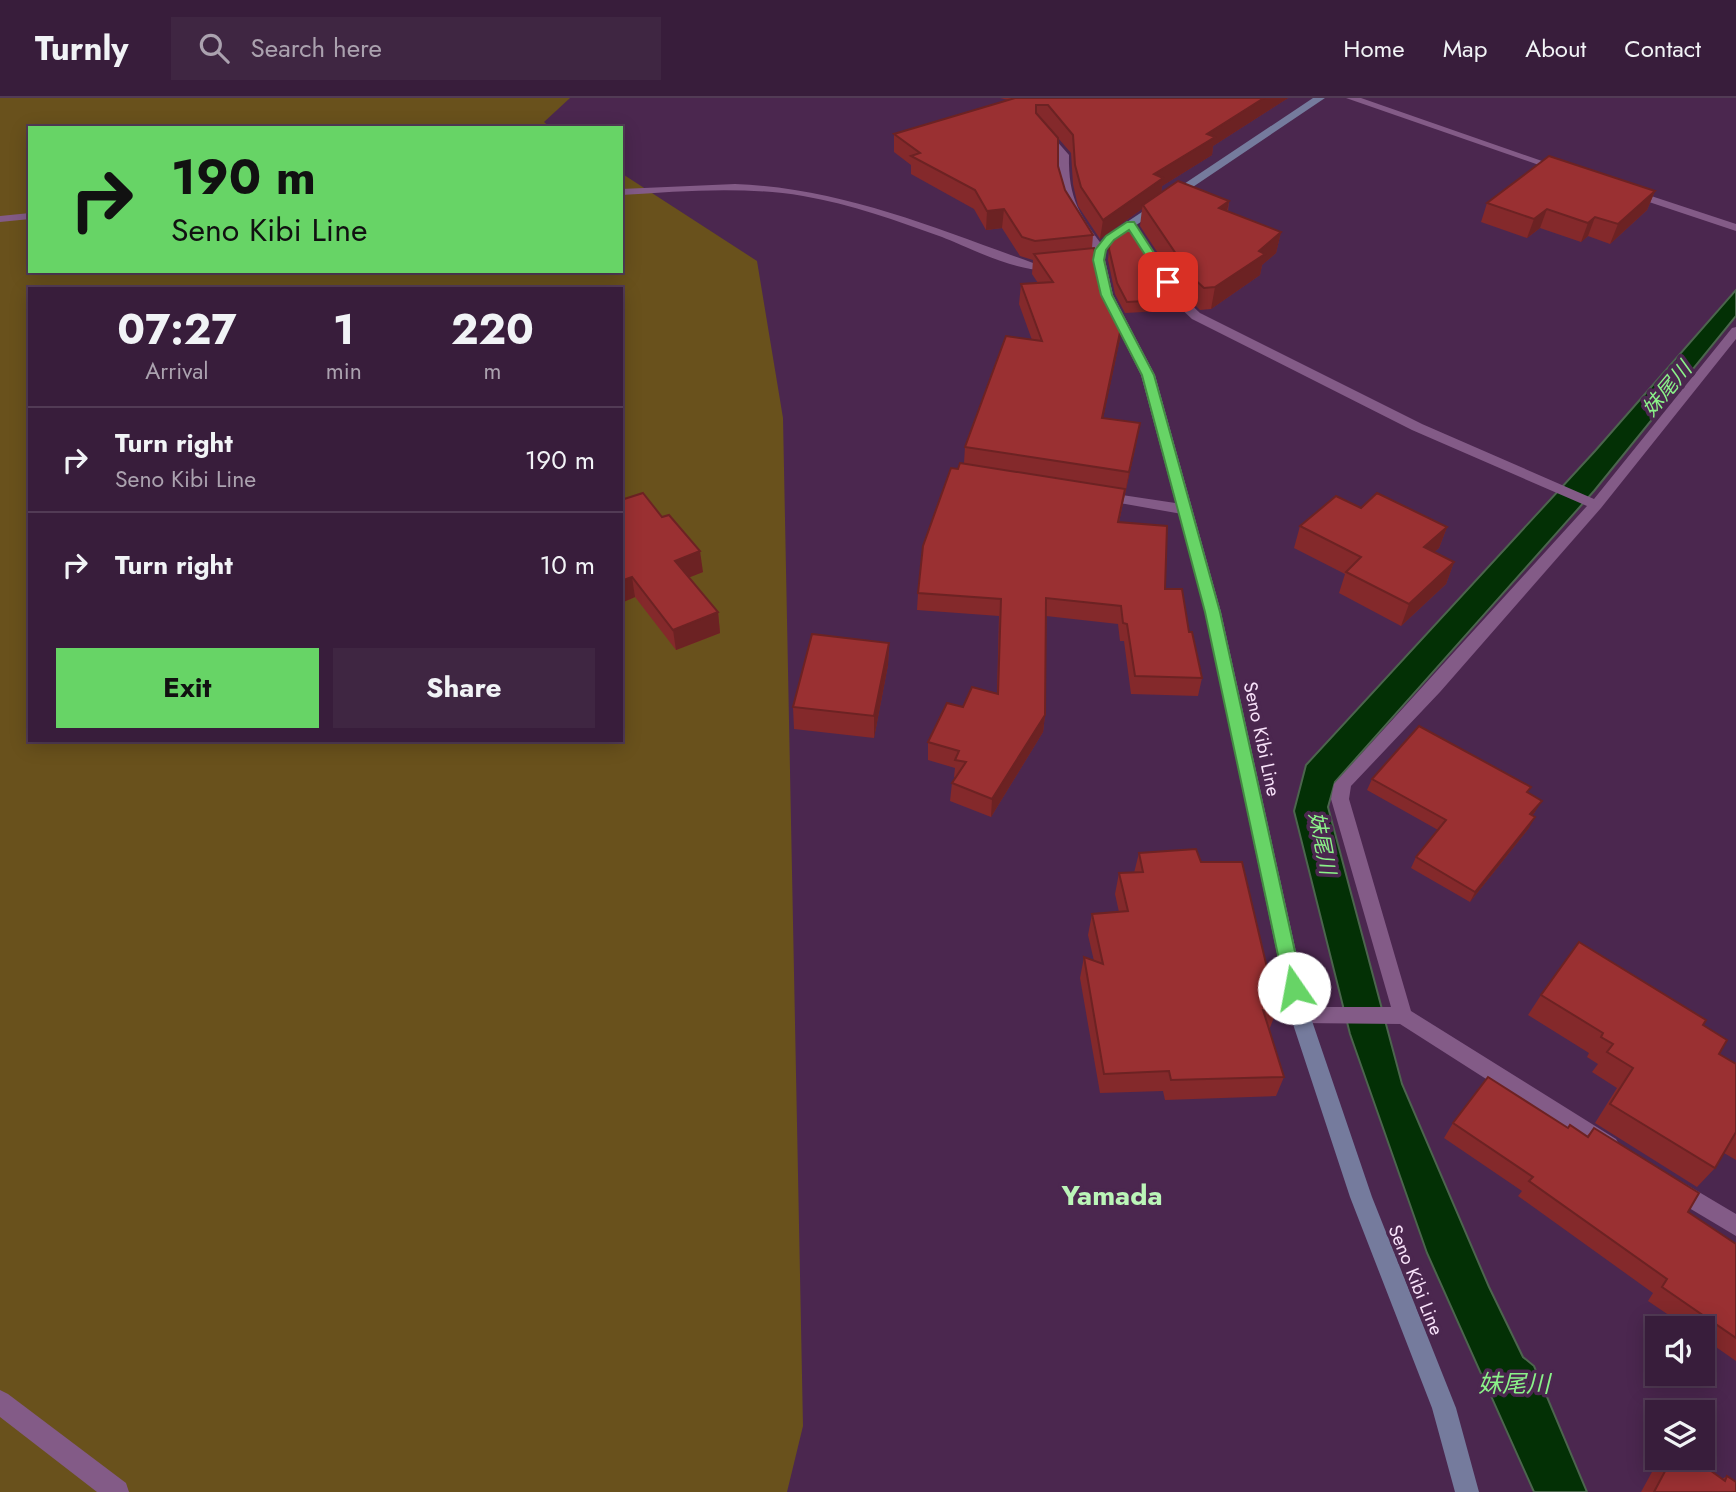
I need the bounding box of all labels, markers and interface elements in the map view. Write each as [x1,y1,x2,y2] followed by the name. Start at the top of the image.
[171,17,661,80] search box
[35,25,129,72] text: Turnly
[195,29,233,67] icon: search
[251,29,382,67] text: Search here
[1343,31,1405,66] text: Home
[1443,31,1487,66] text: Map
[1525,31,1586,66] text: About
[1624,31,1701,66] text: Contact
[171,142,316,212] text: 190 m
[56,154,147,245] icon: right
[171,207,367,253] text: Seno Kibi Line
[1138,252,1198,312] pin
[1149,263,1187,301] icon: arrive
[117,299,237,360] text: 07:27
[333,299,354,360] text: 1
[451,299,534,360] text: 220
[145,354,209,388] text: Arrival
[326,354,362,388] text: min
[483,354,501,388] text: m
[1635,354,1700,423] water label: 妹尾川
[115,424,233,462] text: Turn right
[56,441,94,479] icon: right
[525,441,595,479] text: 190 m
[115,462,256,496] text: Seno Kibi Line
[56,546,94,584] icon: right
[115,546,233,584] text: Turn right
[540,546,595,584] text: 10 m
[56,648,319,728] button: Exit
[333,648,595,728] button: Share
[1237,679,1287,799] street label: Seno Kibi Line
[1301,809,1343,879] water label: 妹尾川
[1257,951,1331,1025] position arrow
[1060,1175,1163,1216] district label: Yamada
[1382,1221,1450,1339] street label: Seno Kibi Line
[1645,1316,1715,1470] map controls
[1645,1316,1715,1386] button: sound
[1478,1366,1553,1401] water label: 妹尾川
[1645,1400,1715,1470] button: layers

